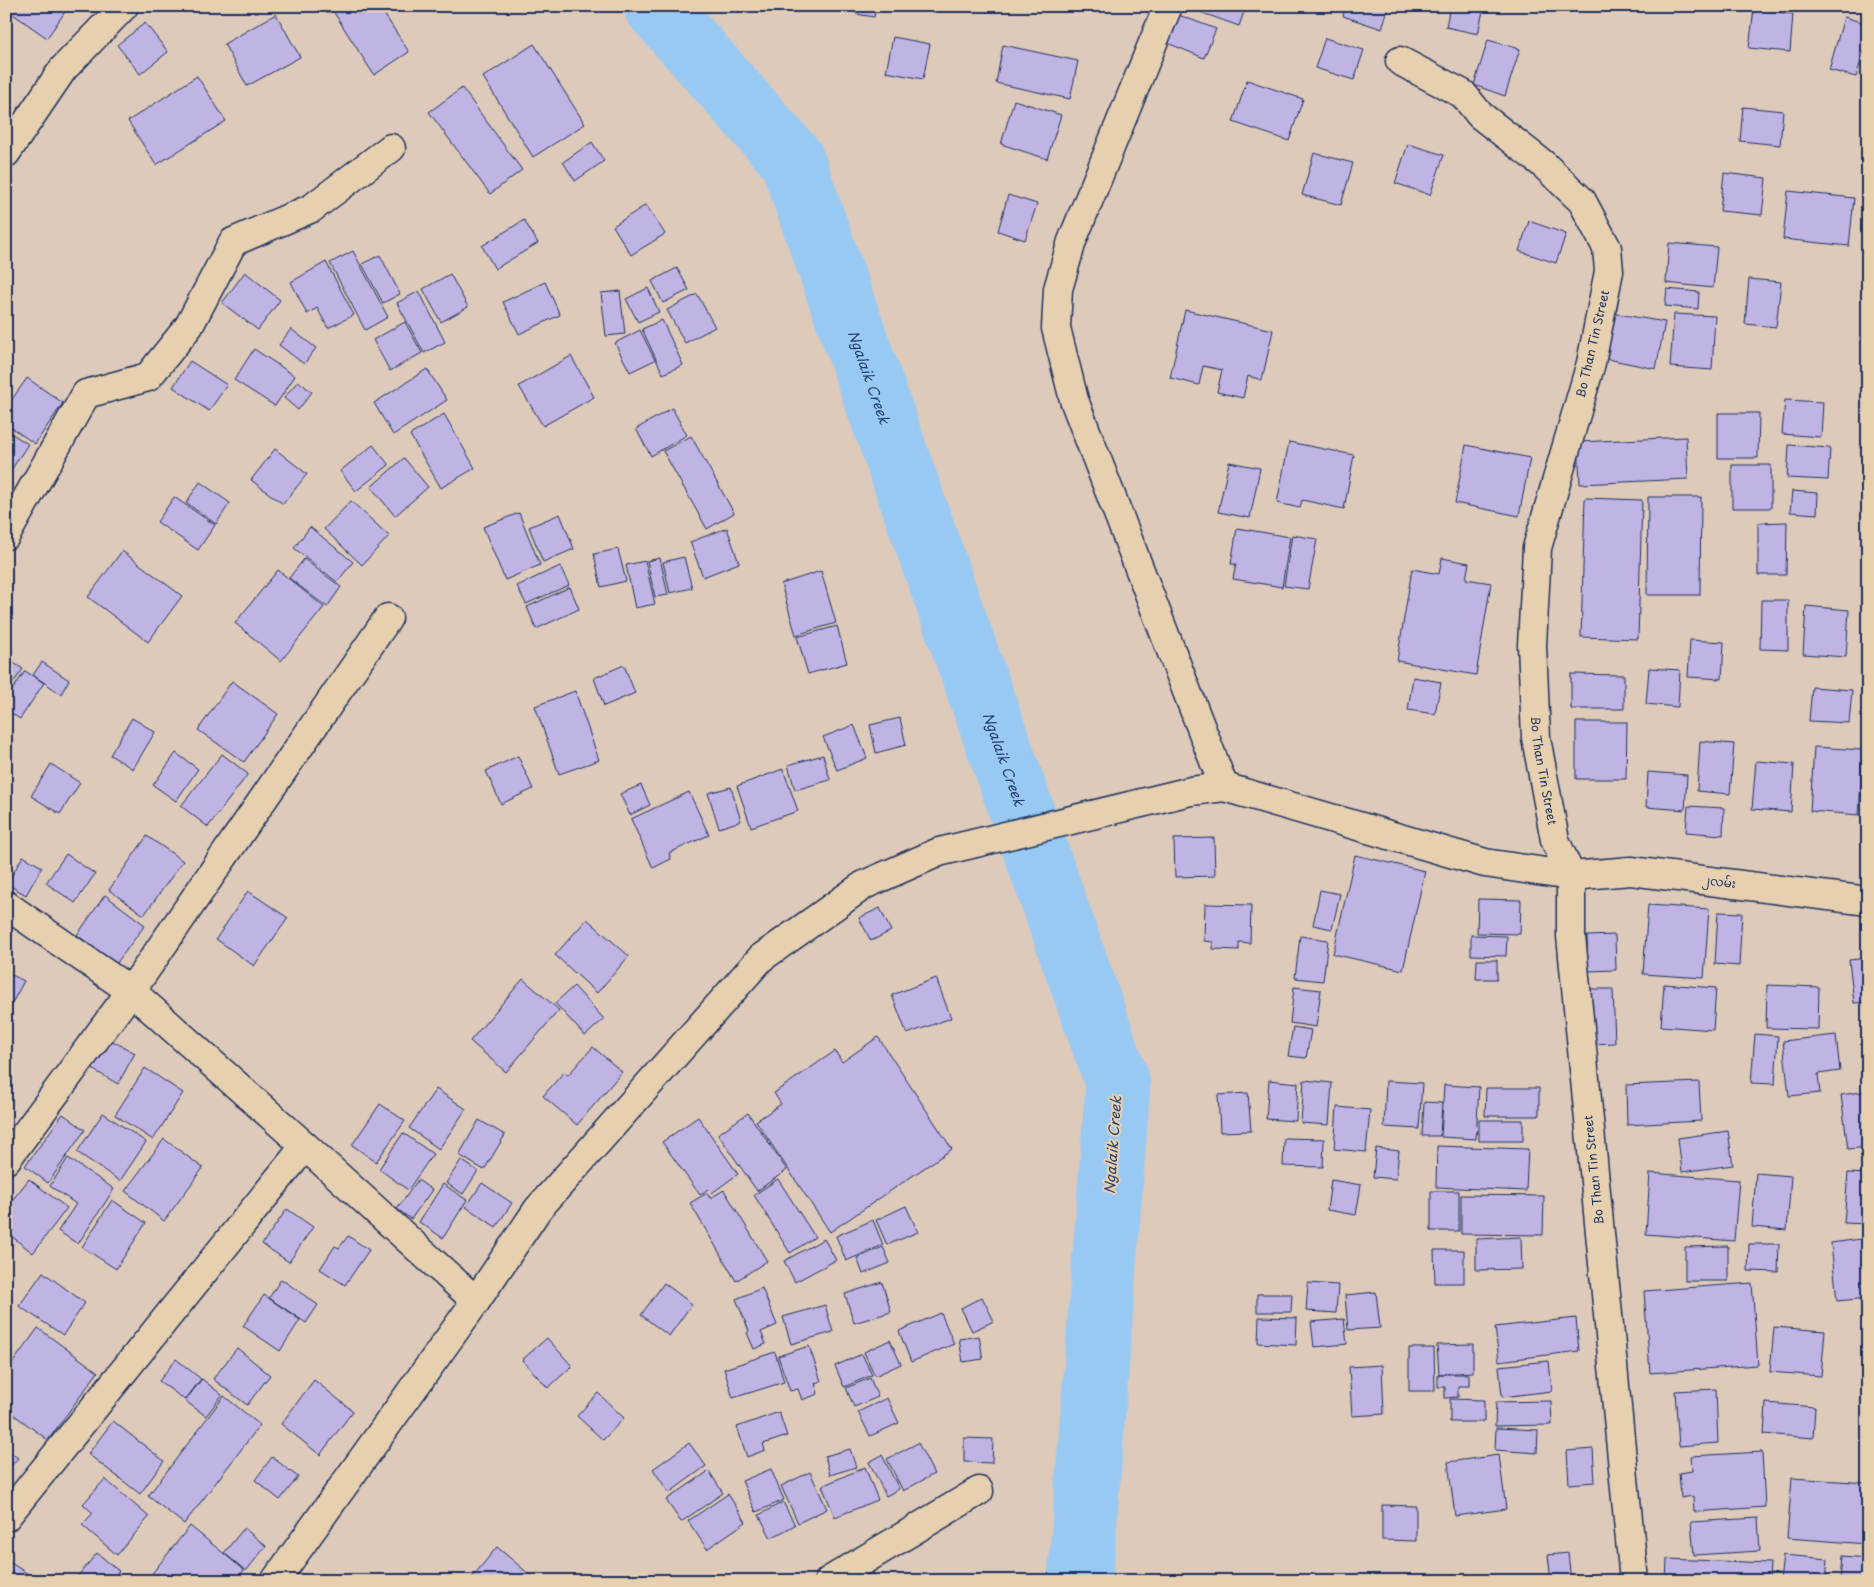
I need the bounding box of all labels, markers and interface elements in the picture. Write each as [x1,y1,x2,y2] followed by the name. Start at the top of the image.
[1571,288,1613,399] street label: Bo Than Tin Street
[843,327,896,428] water label: Ngalaik Creek
[978,709,1031,810] water label: Ngalaik Creek
[1527,716,1562,827] street label: Bo Than Tin Street
[1701,870,1737,894] street label: ၂လမ်း
[1099,1094,1126,1195] water label: Ngalaik Creek
[1578,1114,1608,1226] street label: Bo Than Tin Street

